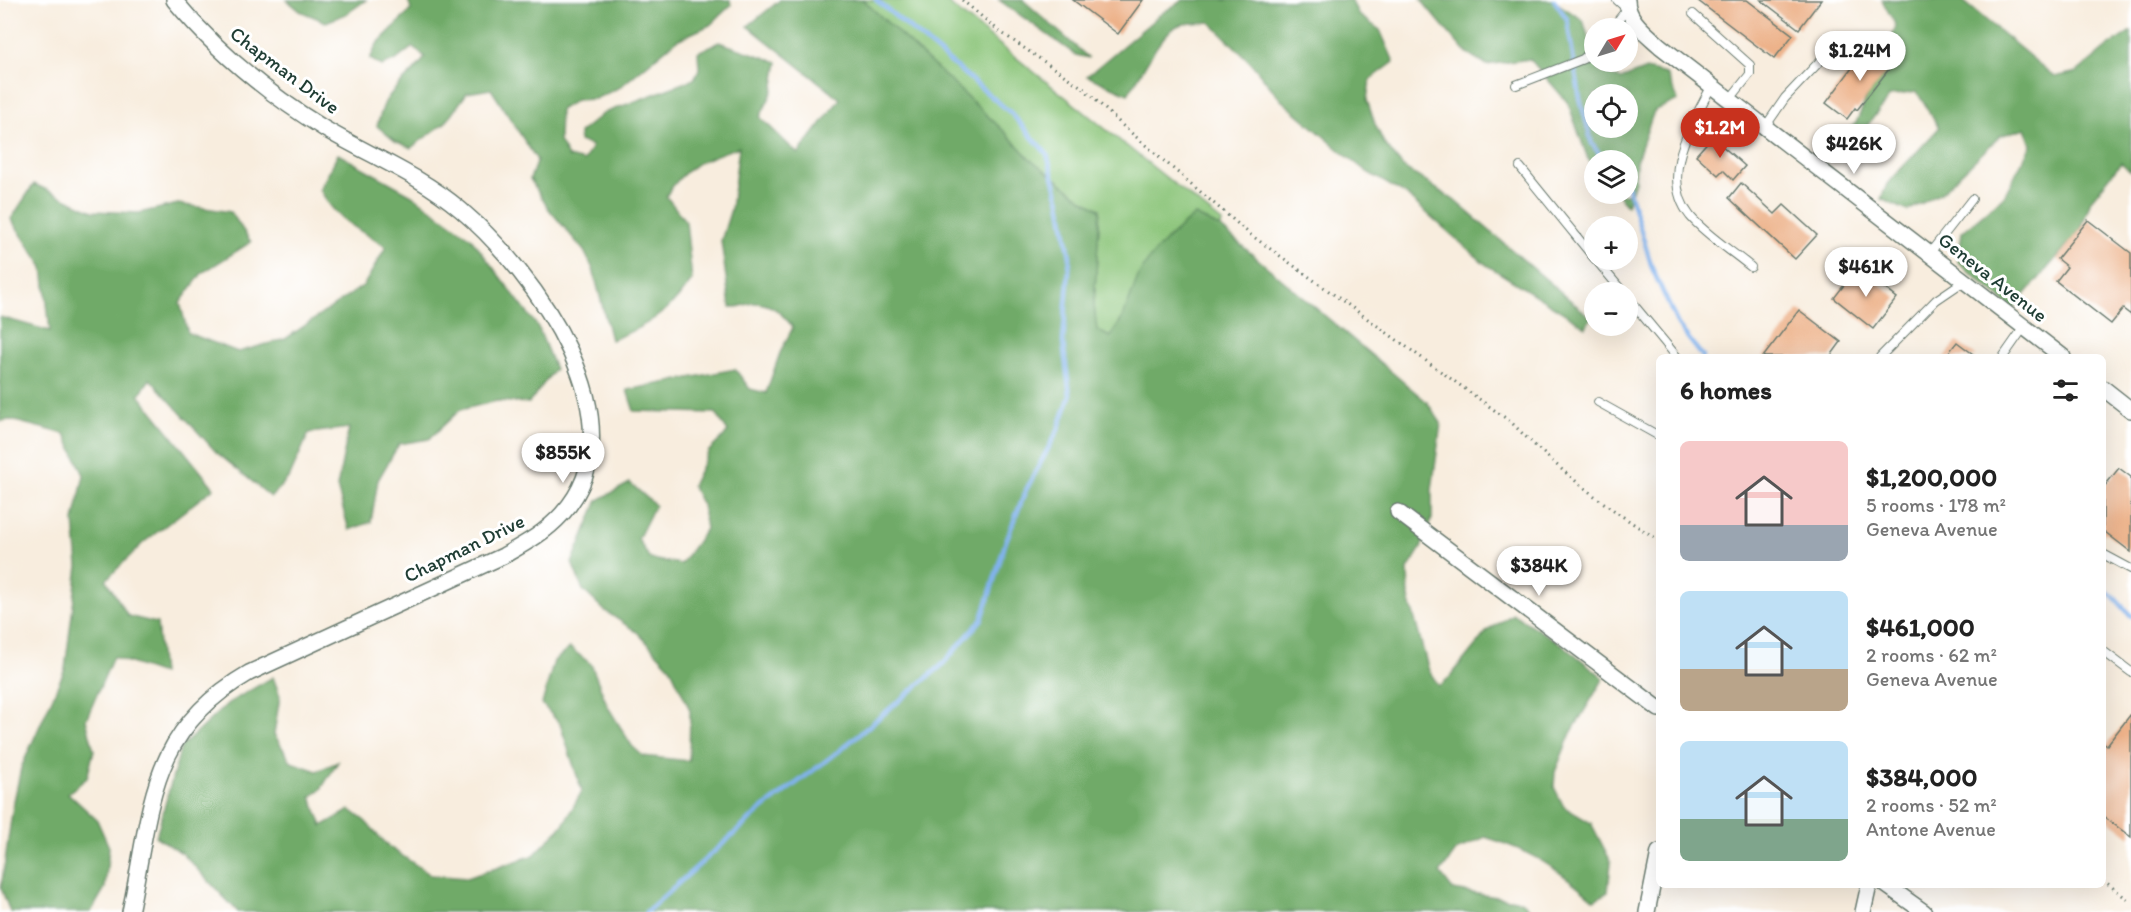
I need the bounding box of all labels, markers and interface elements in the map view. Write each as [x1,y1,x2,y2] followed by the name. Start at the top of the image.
[1584,18,1638,72] north arrow
[1584,18,1638,336] map controls
[225,21,345,119] street label: Chapman Drive
[1811,31,1909,82] pin: $1.24M
[1829,38,1891,62] text: $1.24M
[1584,84,1638,138] button: locate
[1678,108,1762,159] pin: $1.2M
[1695,115,1745,139] text: $1.2M
[1812,124,1896,175] pin: $426K
[1826,131,1882,155] text: $426K
[1584,150,1638,204] button: layers
[1584,216,1638,270] button: +
[1934,227,2052,327] street label: Geneva Avenue
[1824,247,1908,298] pin: $461K
[1839,254,1893,278] text: $461K
[1584,282,1638,336] button: −
[1680,374,1772,406] text: 6 homes
[2049,374,2082,407] icon: filters
[521,433,605,484] pin: $855K
[536,440,590,464] text: $855K
[1866,461,1997,493] text: $1,200,000
[1728,465,1800,537] icon: home
[1866,493,2006,517] text: 5 rooms · 178 m²
[400,508,528,588] street label: Chapman Drive
[1866,517,1998,541] text: Geneva Avenue
[1497,546,1581,597] pin: $384K
[1511,553,1567,577] text: $384K
[1866,611,1975,643] text: $461,000
[1728,615,1800,687] icon: home
[1866,643,1997,667] text: 2 rooms · 62 m²
[1866,667,1998,691] text: Geneva Avenue
[1866,761,1977,793] text: $384,000
[1728,765,1800,837] icon: home
[1866,793,1997,817] text: 2 rooms · 52 m²
[1866,817,1996,841] text: Antone Avenue

